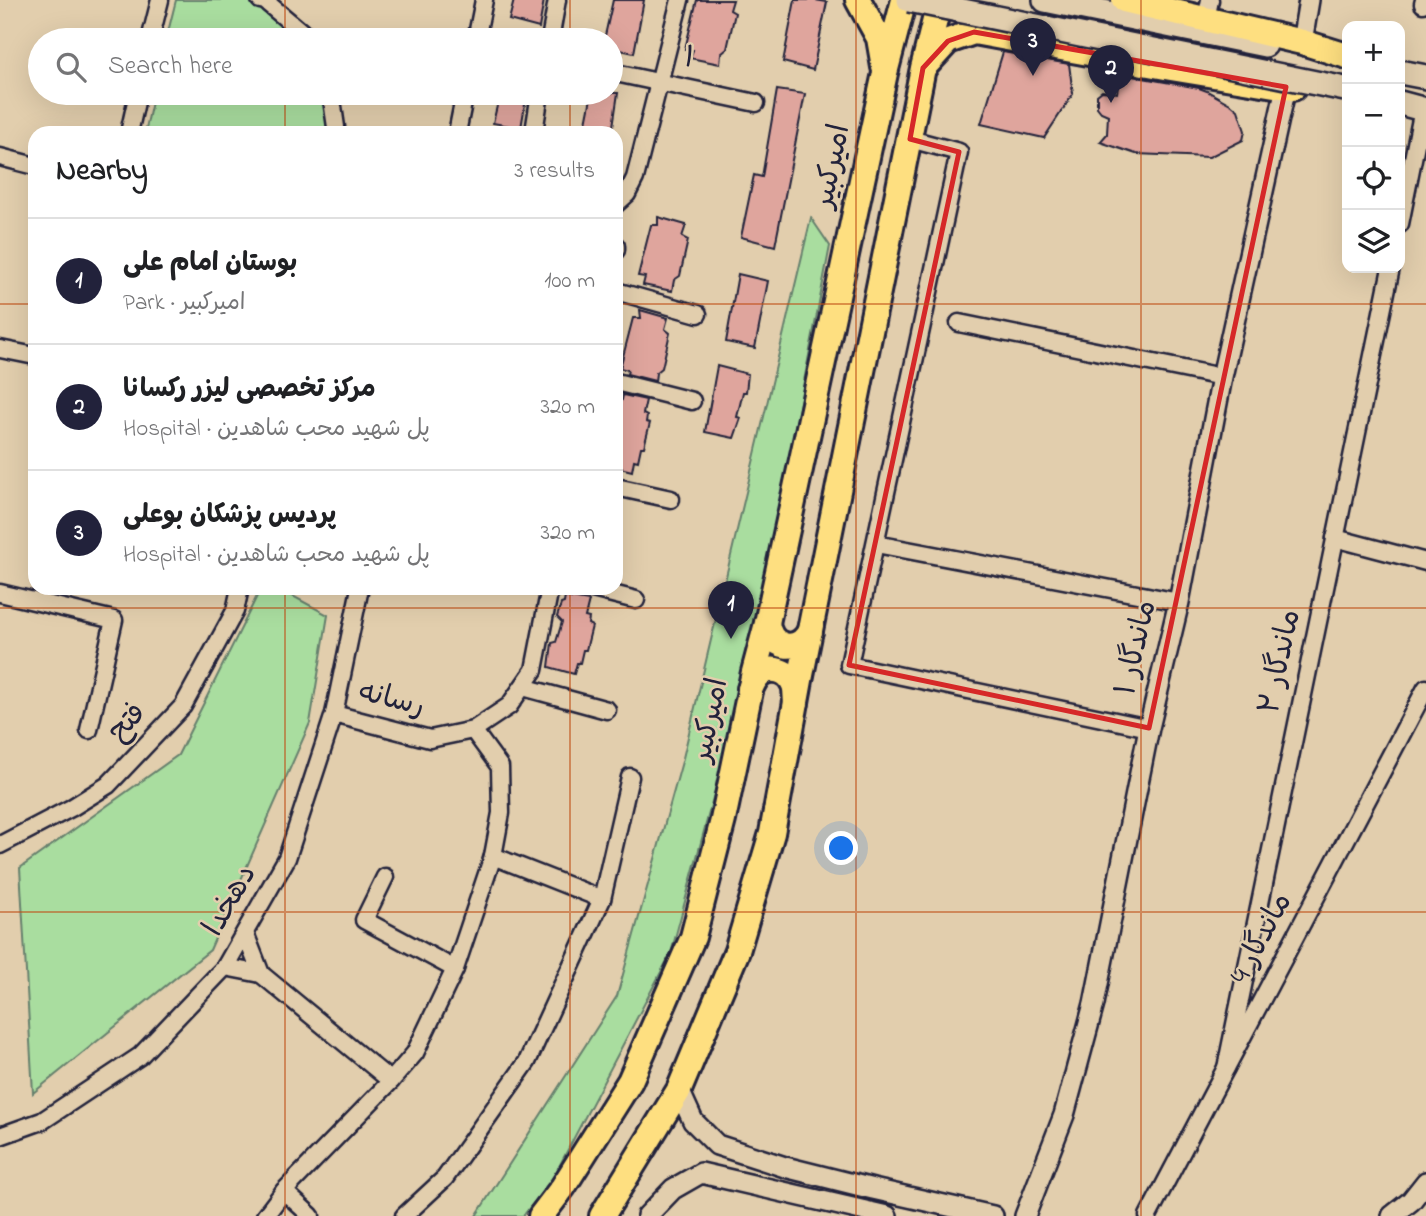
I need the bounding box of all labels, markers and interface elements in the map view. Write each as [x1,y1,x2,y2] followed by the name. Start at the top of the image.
[1010,18,1056,76] pin: 3
[1342,21,1405,273] map controls
[1342,21,1405,84] button: +
[28,28,623,105] search box
[679,36,699,82] street label: ۱
[1088,45,1134,103] pin: 2
[52,48,90,86] icon: search
[108,48,233,86] text: Search here
[1342,84,1405,147] button: −
[802,120,863,215] street label: امیرکبیر
[1342,147,1405,210] button: locate
[56,150,148,194] text: Nearby
[514,155,595,188] text: 3 results
[1342,210,1405,273] button: layers
[123,245,297,283] text: بوستان امام علی
[75,265,83,298] text: 1
[544,265,595,298] text: 100 m
[123,287,246,320] text: Park · امیرکبیر
[123,371,376,409] text: مرکز تخصصی لیزر رکسانا
[73,391,85,424] text: 2
[541,391,595,424] text: 320 m
[123,413,430,446] text: Hospital · پل شهید محب شاهدین
[123,497,336,535] text: پردیس پزشکان بوعلی
[74,517,84,550] text: 3
[541,517,595,550] text: 320 m
[123,539,430,572] text: Hospital · پل شهید محب شاهدین
[708,581,754,639] pin: 1
[1105,596,1169,700] street label: ماندگار ۱
[1248,606,1314,718] street label: ماندگار ۲
[353,670,429,730] street label: رسانه
[680,674,741,769] street label: امیرکبیر
[98,693,158,753] street label: فتح
[824,831,858,865] your location
[193,857,269,945] street label: دهخدا
[1220,885,1304,993] street label: ماندگار 4

